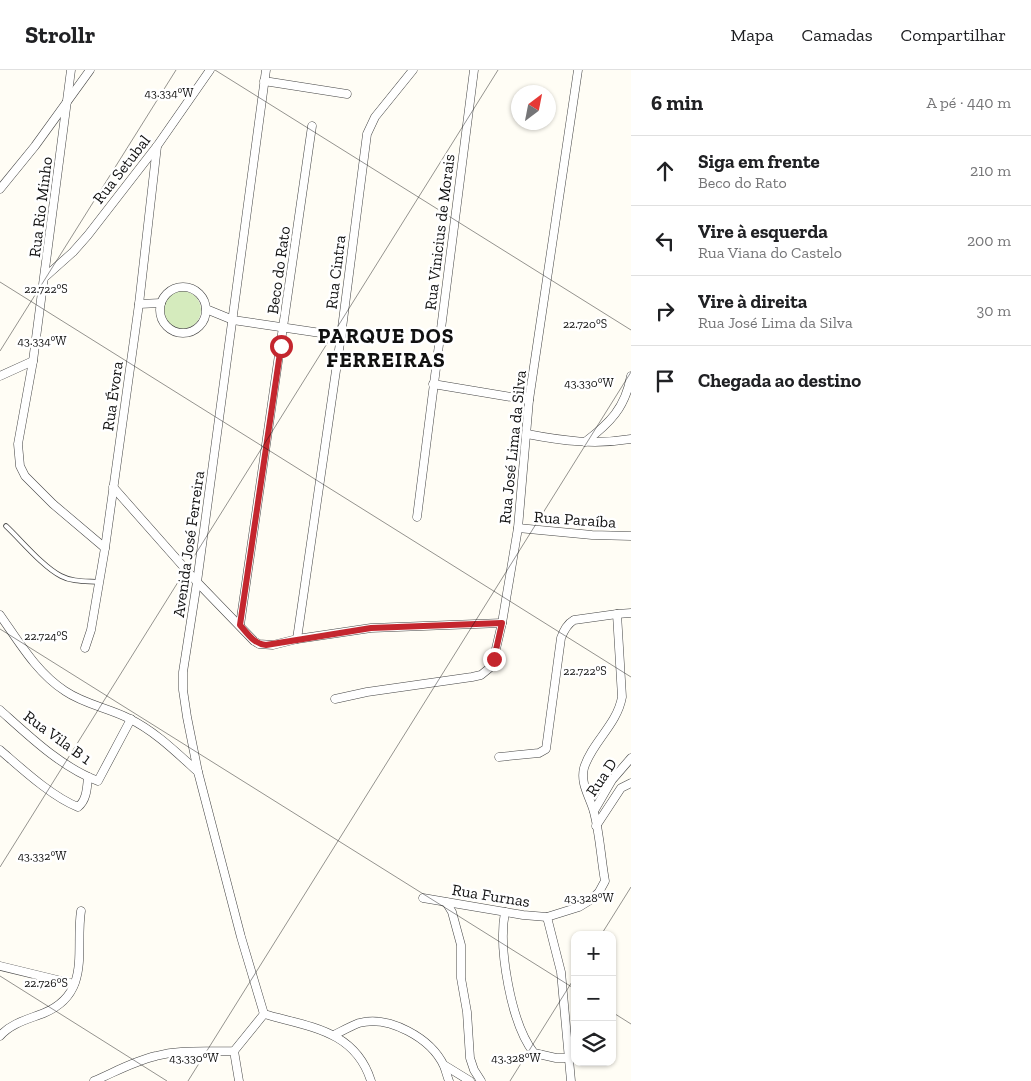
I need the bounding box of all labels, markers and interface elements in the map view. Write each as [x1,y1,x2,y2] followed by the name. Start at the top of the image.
[25,20,95,49] text: Strollr
[731,24,774,46] text: Mapa
[802,24,873,46] text: Camadas
[901,24,1006,46] text: Compartilhar
[511,85,556,130] north arrow
[145,86,194,100] text: 43.334°W
[651,90,703,115] text: 6 min
[927,93,1011,112] text: A pé · 440 m
[89,131,154,207] street label: Rua Setubal
[698,150,820,173] text: Siga em frente
[420,153,459,311] street label: Rua Vinicius de Morais
[25,156,56,259] street label: Rua Rio Minho
[651,157,679,185] icon: ahead
[970,161,1011,180] text: 210 m
[698,173,787,192] text: Beco do Rato
[698,220,828,243] text: Vire à esquerda
[263,225,294,315] street label: Beco do Rato
[651,227,679,255] icon: left
[967,231,1011,250] text: 200 m
[322,234,350,310] street label: Rua Cintra
[698,243,842,262] text: Rua Viana do Castelo
[24,282,68,296] text: 22.722°S
[698,290,807,313] text: Vire à direita
[651,297,679,325] icon: right
[977,301,1011,320] text: 30 m
[698,313,853,332] text: Rua José Lima da Silva
[563,317,607,331] text: 22.720°S
[318,323,454,372] district label: PARQUE DOS FERREIRAS
[18,334,67,348] text: 43.334°W
[270,335,293,358] route start
[98,360,127,432] street label: Rua Évora
[651,367,679,395] icon: arrive
[495,369,530,525] street label: Rua José Lima da Silva
[698,369,861,392] text: Chegada ao destino
[564,376,615,390] text: 43.330°W
[169,469,208,619] street label: Avenida José Ferreira
[533,507,617,532] street label: Rua Paraíba
[24,629,68,643] text: 22.724°S
[483,648,506,671] route end
[563,664,607,678] text: 22.722°S
[20,706,95,768] street label: Rua Vila B 1
[582,755,621,800] street label: Rua D
[18,849,67,863] text: 43.332°W
[451,880,531,911] street label: Rua Furnas
[564,891,614,905] text: 43.328°W
[571,931,616,1066] map controls
[571,931,616,976] button: +
[24,976,68,990] text: 22.726°S
[571,976,616,1021] button: −
[571,1021,616,1066] button: layers
[169,1051,220,1065] text: 43.330°W
[491,1051,541,1065] text: 43.328°W

